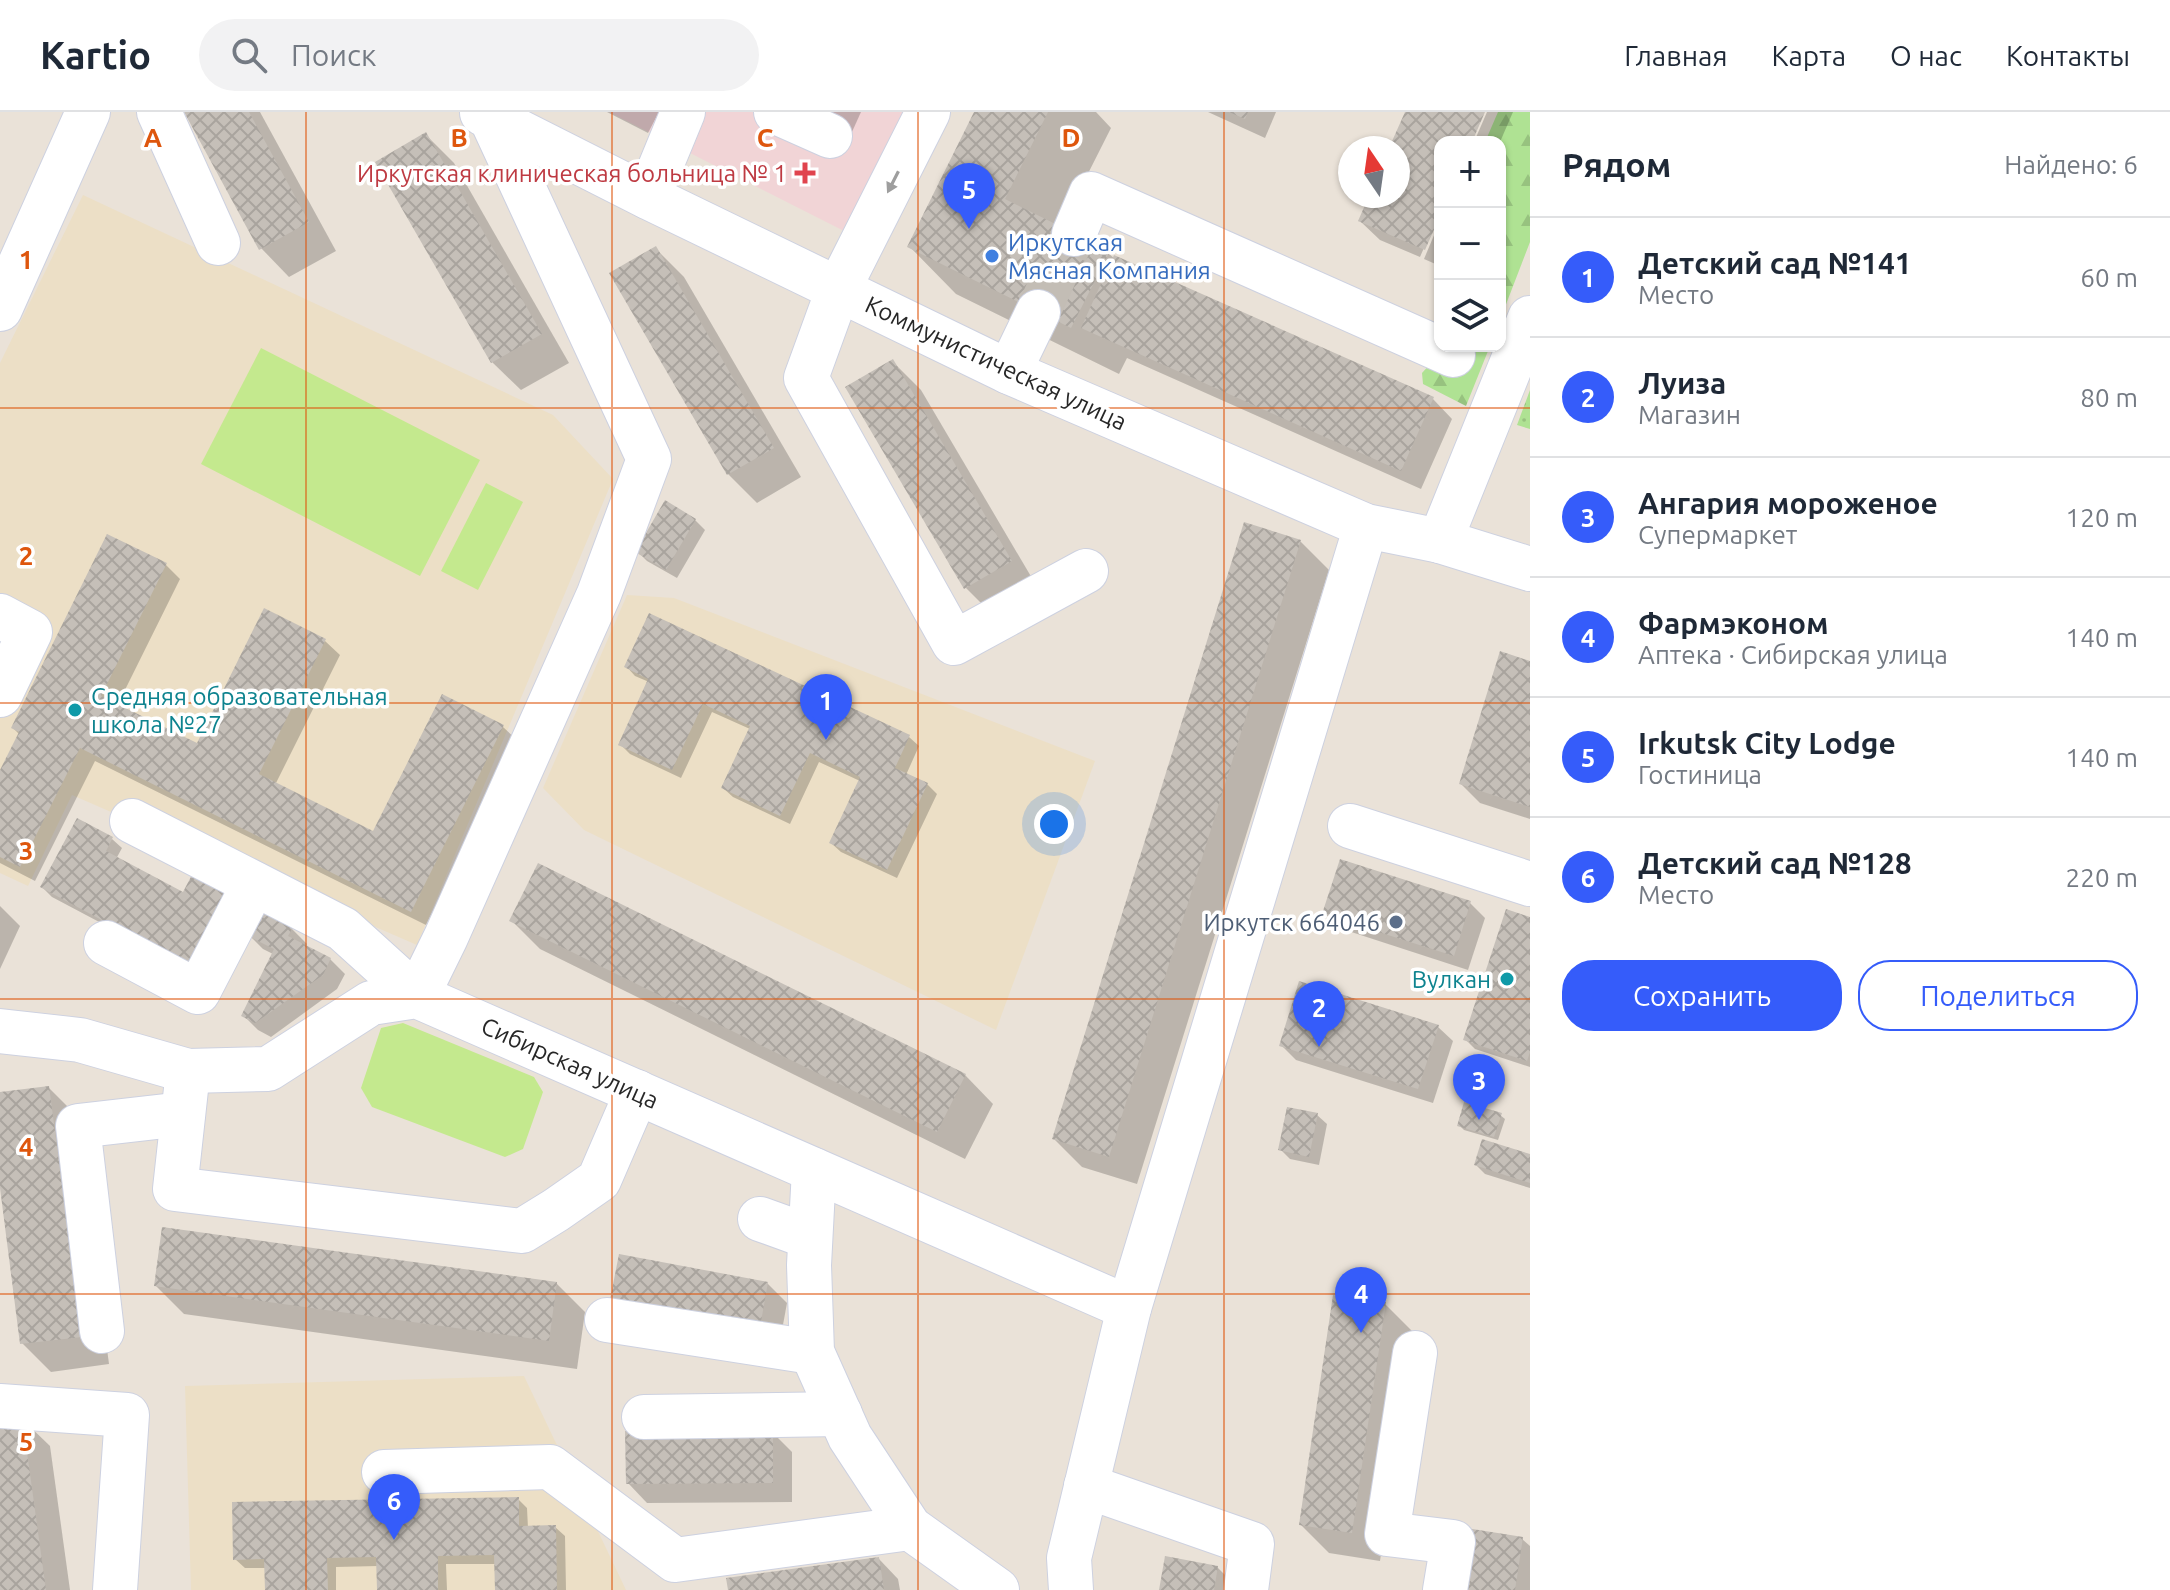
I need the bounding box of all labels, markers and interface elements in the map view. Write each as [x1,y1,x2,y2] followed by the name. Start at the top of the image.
[199,19,759,91] search box
[227,33,271,77] icon: search
[40,34,151,76] text: Kartio
[291,38,376,72] text: Поиск
[1624,40,1727,71] text: Главная
[1771,40,1846,71] text: Карта
[1890,40,1962,71] text: О нас
[2006,40,2130,71] text: Контакты
[144,123,163,152] text: A
[450,123,468,152] text: B
[757,123,774,152] text: C
[1062,123,1080,152] text: D
[1338,136,1410,208] north arrow
[1434,136,1506,352] map controls
[1434,136,1506,208] button: +
[1562,145,1671,183] text: Рядом
[2004,150,2138,179] text: Найдено: 6
[357,160,787,187] place label: Иркутская клиническая больница № 1
[794,162,816,184] marker: Иркутская клиническая больница № 1
[943,163,995,229] pin: 5
[887,170,900,193] one-way arrow
[1434,208,1506,280] button: −
[1008,229,1211,284] place label: Иркутская Мясная Компания
[19,245,33,274] text: 1
[1638,246,1912,280] text: Детский сад №141
[983,247,1001,265] marker: Иркутская Мясная Компания
[1581,263,1595,292] text: 1
[2080,263,2138,292] text: 60 m
[1434,280,1506,352] button: layers
[1638,280,1714,309] text: Место
[861,291,1131,435] street label: Коммунистическая улица
[1638,366,1726,400] text: Луиза
[1581,383,1595,412] text: 2
[2080,383,2138,412] text: 80 m
[1638,400,1741,429] text: Магазин
[1638,486,1938,520] text: Ангария мороженое
[1581,503,1595,532] text: 3
[2066,503,2138,532] text: 120 m
[1638,520,1797,549] text: Супермаркет
[19,541,33,570] text: 2
[1638,606,1829,640] text: Фармэконом
[1581,623,1595,652] text: 4
[2066,623,2138,652] text: 140 m
[1638,640,1948,669] text: Аптека · Сибирская улица
[800,674,852,740] pin: 1
[91,683,388,738] place label: Средняя образовательная школа №27
[66,701,84,719] marker: Средняя образовательная школа №27
[1638,726,1896,760] text: Irkutsk City Lodge
[1581,743,1595,772] text: 5
[2066,743,2138,772] text: 140 m
[1638,760,1762,789] text: Гостиница
[1034,804,1074,844] your location
[19,836,33,865] text: 3
[1638,846,1912,880] text: Детский сад №128
[1581,863,1595,892] text: 6
[2066,863,2138,892] text: 220 m
[1638,880,1714,909] text: Место
[1203,909,1380,936] place label: Иркутск 664046
[1387,913,1405,931] marker: Иркутск 664046
[1562,960,1842,1031] button: Сохранить
[1858,960,2138,1031] button: Поделиться
[1412,966,1491,993] place label: Вулкан
[1498,970,1516,988] marker: Вулкан
[1293,981,1345,1047] pin: 2
[477,1012,663,1114] street label: Сибирская улица
[1453,1054,1505,1120] pin: 3
[19,1132,33,1161] text: 4
[1335,1267,1387,1333] pin: 4
[19,1427,33,1456] text: 5
[368,1474,420,1540] pin: 6

